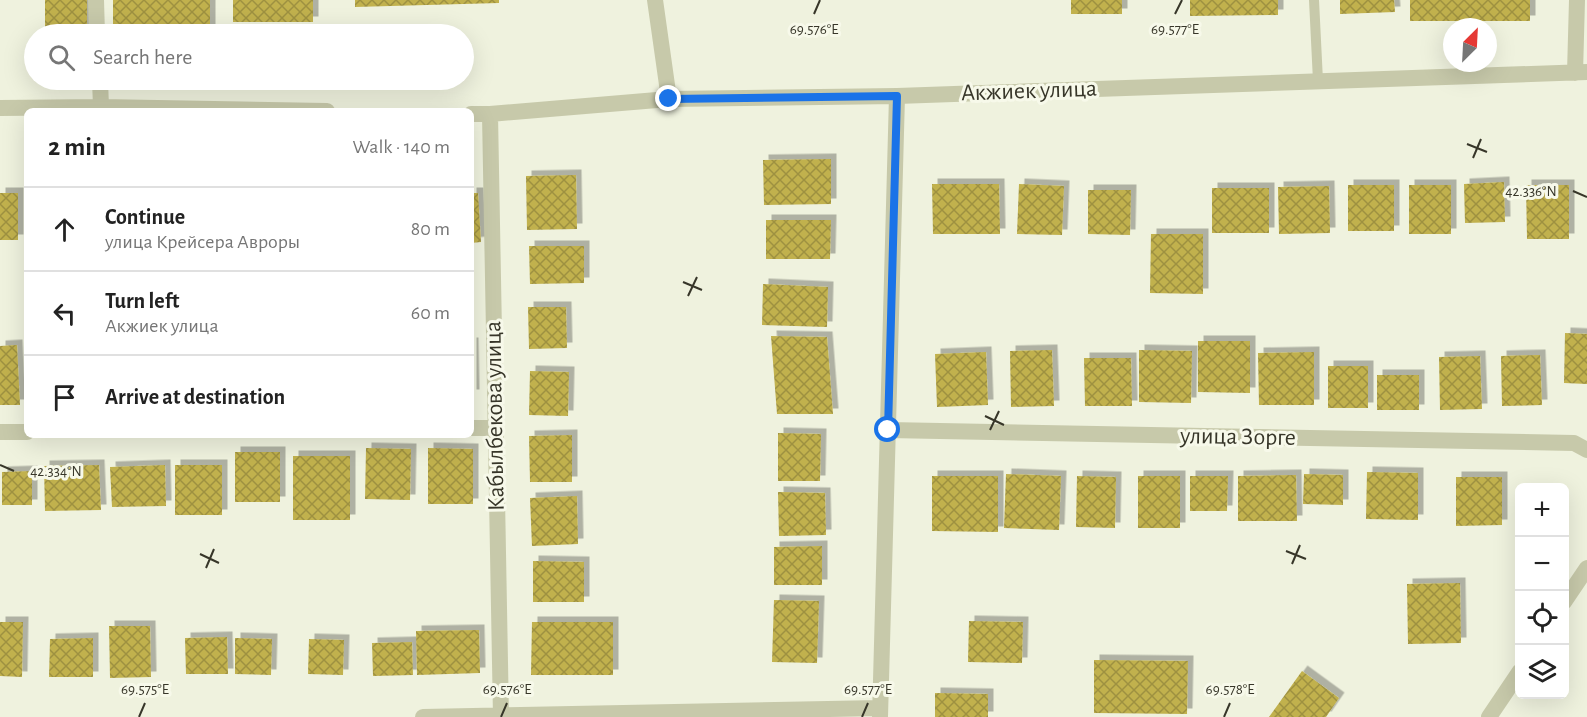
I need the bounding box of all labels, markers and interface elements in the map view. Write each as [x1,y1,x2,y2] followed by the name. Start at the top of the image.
[1443,18,1497,72] north arrow
[790,22,838,37] text: 69.576°E
[1151,22,1199,37] text: 69.577°E
[24,24,474,90] search box
[45,41,78,74] icon: search
[93,46,192,68] text: Search here
[961,77,1098,105] street label: Акжиек улица
[655,85,681,111] route end
[48,134,106,160] text: 2 min
[352,137,450,157] text: Walk · 140 m
[1505,184,1557,199] text: 42.336°N
[105,206,185,228] text: Continue
[48,213,81,246] icon: ahead
[411,219,450,239] text: 80 m
[105,232,300,252] text: улица Крейсера Авроры
[105,290,179,312] text: Turn left
[48,297,81,330] icon: left
[411,303,450,323] text: 60 m
[105,316,219,336] text: Акжиек улица
[481,321,509,511] street label: Кабылбекова улица
[48,381,81,414] icon: arrive
[105,386,285,408] text: Arrive at destination
[874,416,900,442] route start
[1179,424,1296,450] street label: улица Зорге
[30,464,82,479] text: 42.334°N
[1515,483,1569,699] map controls
[1515,483,1569,537] button: +
[1515,537,1569,591] button: −
[1515,591,1569,645] button: locate
[1515,645,1569,699] button: layers
[121,682,169,697] text: 69.575°E
[483,682,531,697] text: 69.576°E
[844,682,892,697] text: 69.577°E
[1206,682,1254,697] text: 69.578°E

